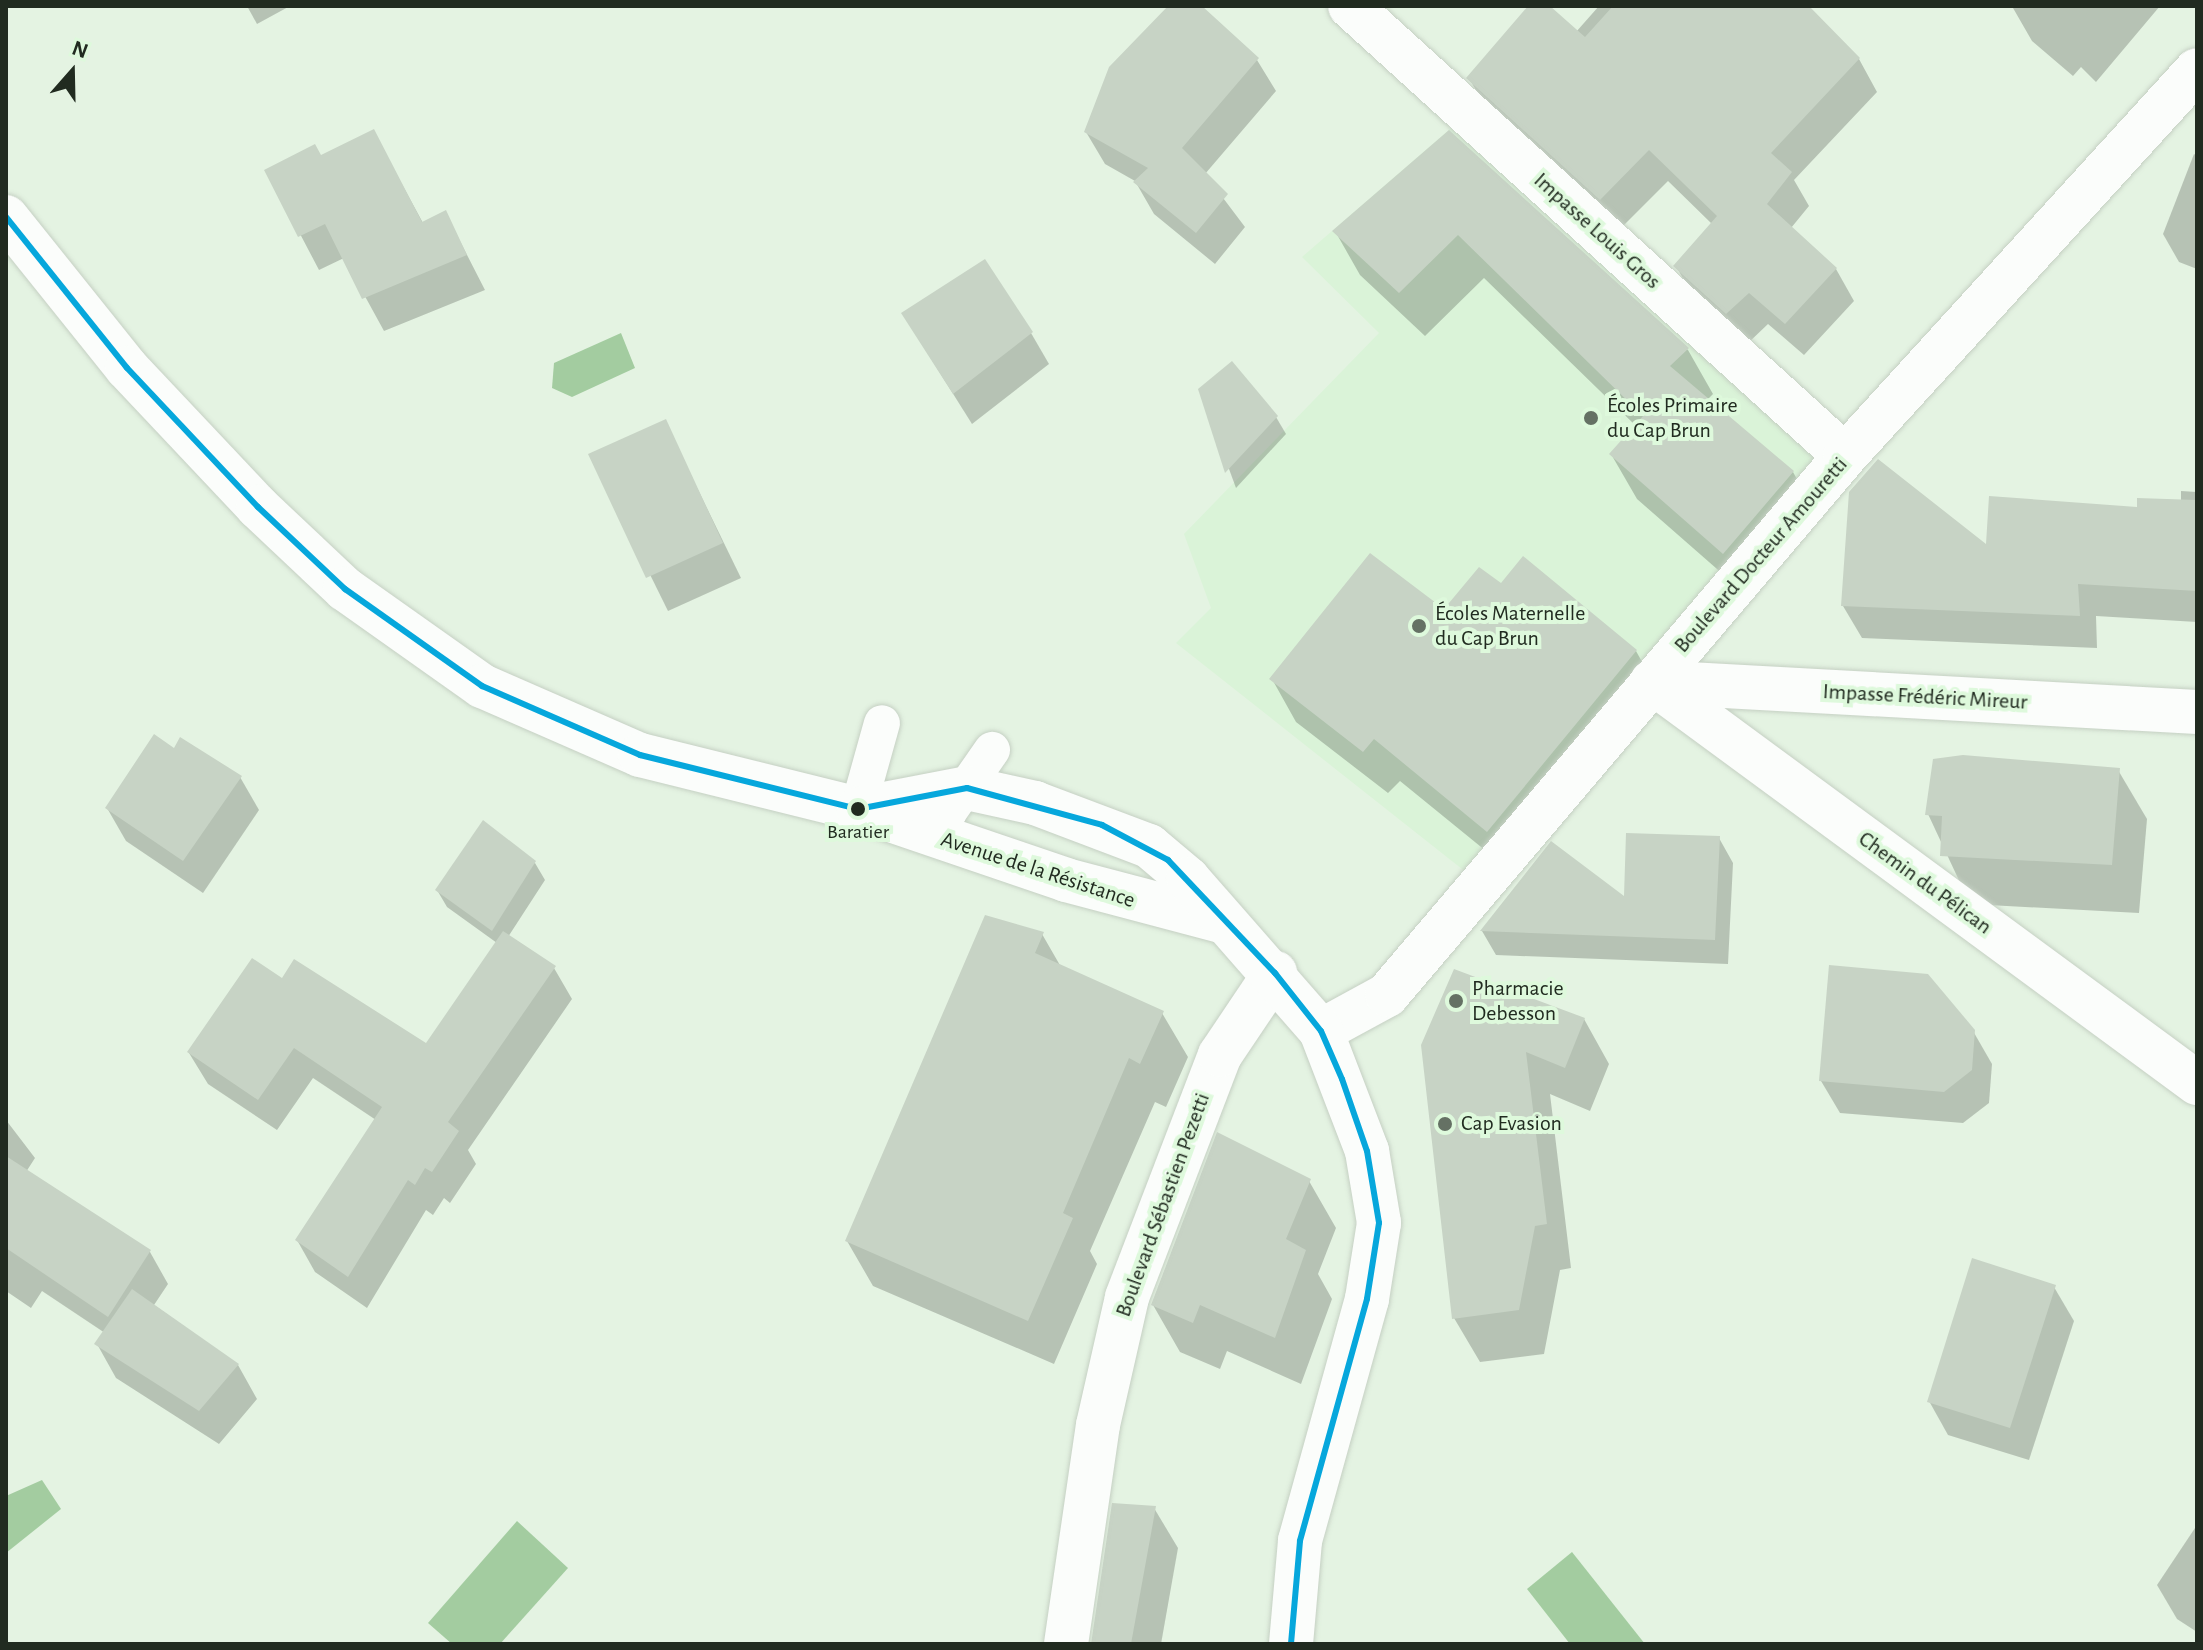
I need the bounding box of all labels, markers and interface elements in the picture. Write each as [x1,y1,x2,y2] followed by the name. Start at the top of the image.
[32,32,112,112] north arrow
[69,36,91,62] text: N
[1528,167,1666,295] street label: Impasse Louis Gros
[1607,392,1738,444] place label: Écoles Primaire du Cap Brun
[1582,409,1600,427] marker: Écoles Primaire du Cap Brun
[1669,452,1853,658] street label: Boulevard Docteur Amouretti
[1435,600,1585,652] place label: Écoles Maternelle du Cap Brun
[1410,617,1428,635] marker: Écoles Maternelle du Cap Brun
[1822,678,2028,716] street label: Impasse Frédéric Mireur
[850,801,866,817] marker: Baratier
[827,820,889,844] place label: Baratier
[938,826,1138,914] street label: Avenue de la Résistance
[1853,826,1997,940] street label: Chemin du Pélican
[1472,975,1564,1026] place label: Pharmacie Debesson
[1447,992,1465,1010] marker: Pharmacie Debesson
[1110,1089,1216,1321] street label: Boulevard Sébastien Pezetti
[1461,1111,1562,1137] place label: Cap Evasion
[1436,1115,1454,1133] marker: Cap Evasion

